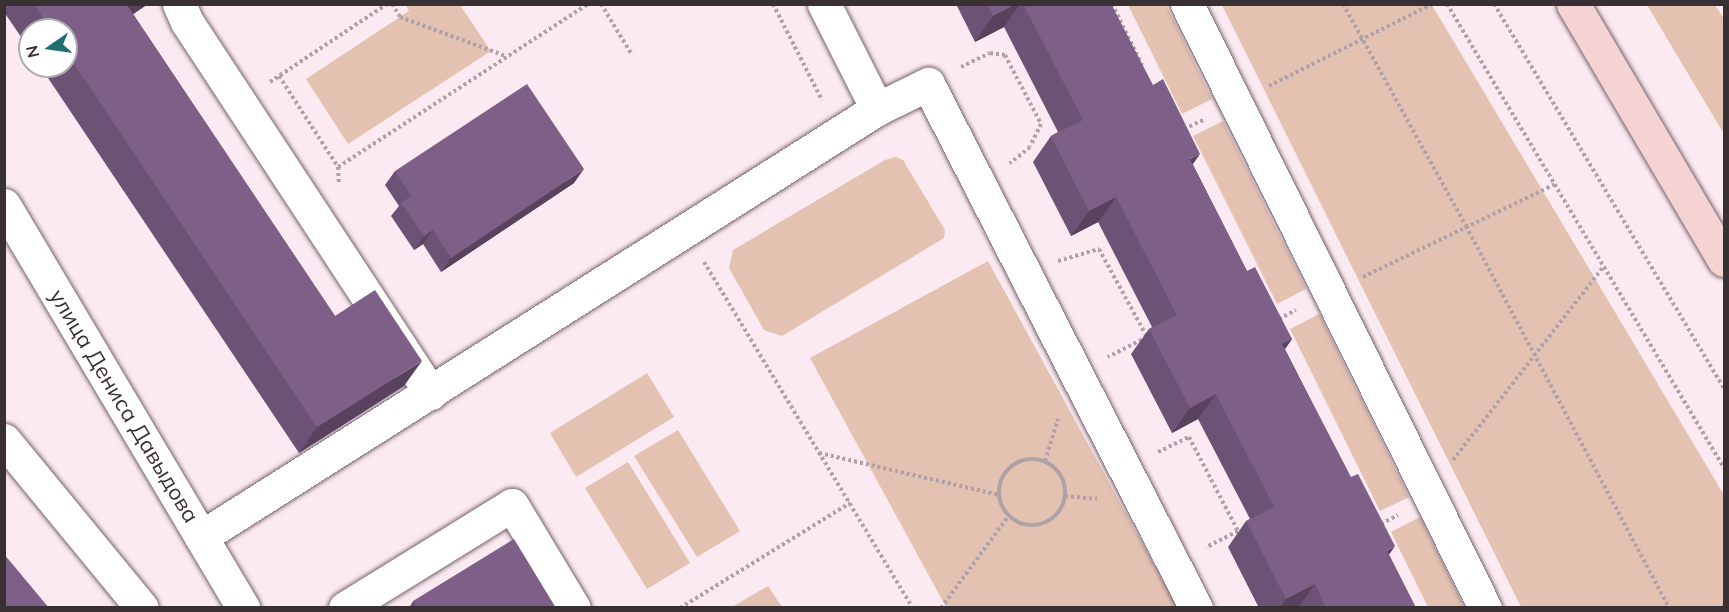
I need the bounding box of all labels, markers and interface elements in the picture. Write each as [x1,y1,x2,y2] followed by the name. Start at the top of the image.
[18,18,78,78] north arrow
[21,43,44,60] text: N
[44,284,204,528] street label: улица Дениса Давыдова

